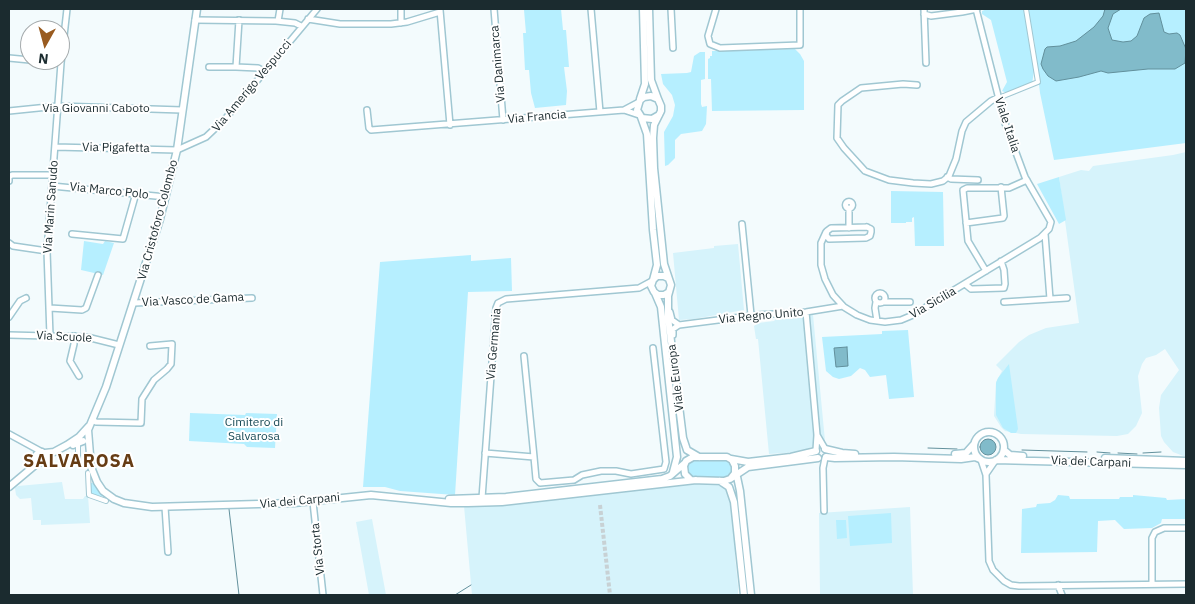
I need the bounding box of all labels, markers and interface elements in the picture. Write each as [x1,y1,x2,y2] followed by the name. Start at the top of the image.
[20,20,70,70] north arrow
[487,25,509,103] street label: Via Danimarca
[209,37,295,135] street label: Via Amerigo Vespucci
[37,49,49,68] text: N
[991,95,1023,155] street label: Viale Italia
[42,102,150,116] street label: Via Giovanni Caboto
[507,107,567,127] street label: Via Francia
[82,140,150,156] street label: Via Pigafetta
[135,158,181,282] street label: Via Cristoforo Colombo
[41,160,61,254] street label: Via Marin Sanudo
[69,180,149,202] street label: Via Marco Polo
[907,284,959,322] street label: Via Sicilia
[142,290,244,310] street label: Via Vasco de Gama
[718,305,804,327] street label: Via Regno Unito
[484,308,504,380] street label: Via Germania
[36,328,92,346] street label: Via Scuole
[665,344,687,412] street label: Viale Europa
[225,416,283,444] park label: Cimitero di Salvarosa
[22,451,136,473] district label: SALVAROSA
[1051,453,1131,471] street label: Via dei Carpani
[259,490,341,512] street label: Via dei Carpani
[308,522,328,576] street label: Via Storta

